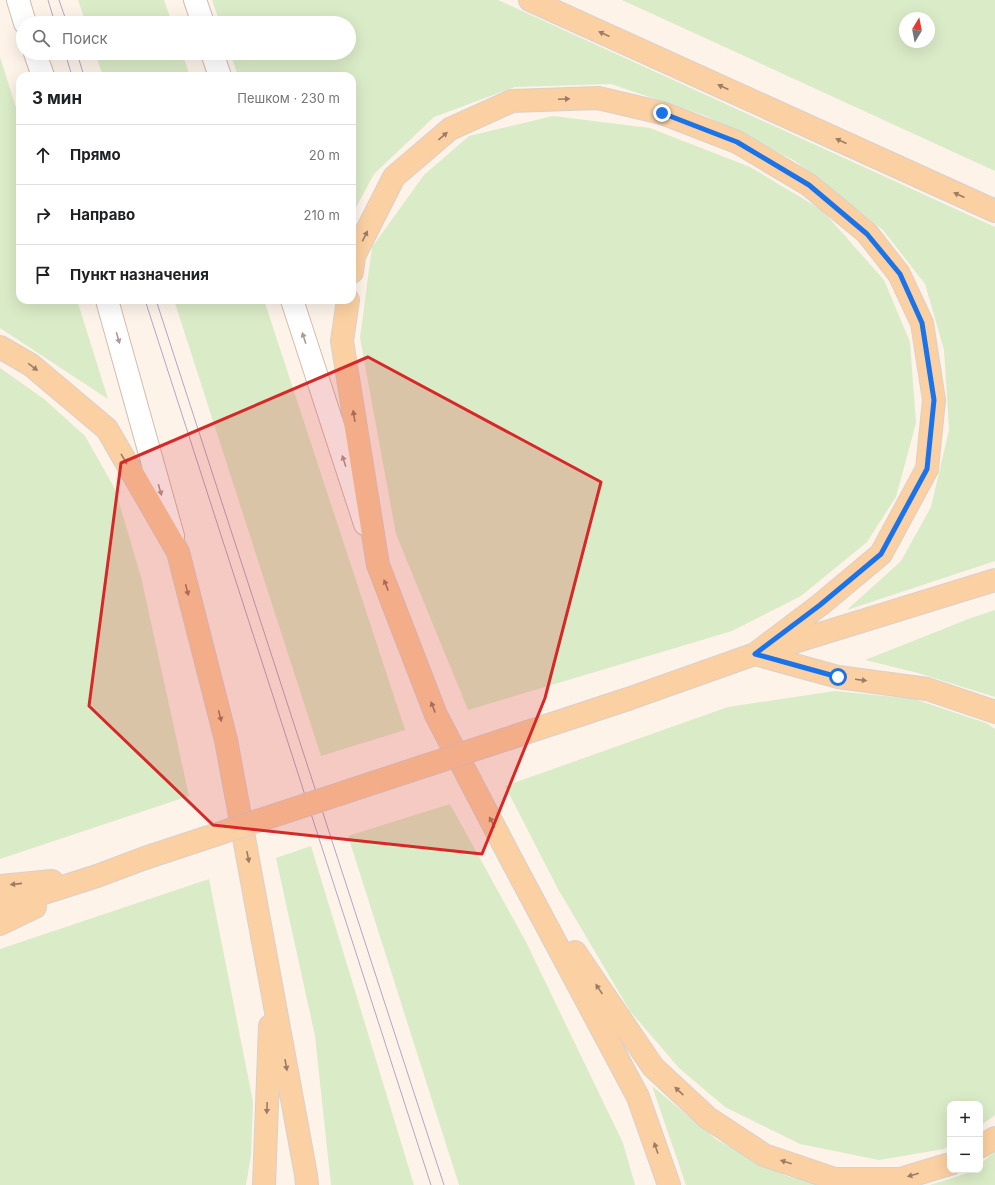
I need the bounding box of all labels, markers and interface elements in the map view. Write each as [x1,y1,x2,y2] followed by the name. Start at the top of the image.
[899,12,935,48] north arrow
[16,16,356,60] search box
[30,27,52,49] icon: search
[62,29,108,48] text: Поиск
[599,31,610,37] one-way arrow
[717,84,728,90] one-way arrow
[32,88,82,108] text: 3 мин
[237,90,340,106] text: Пешком · 230 m
[558,96,571,102] one-way arrow
[653,104,671,122] route end
[438,131,448,140] one-way arrow
[835,138,847,144] one-way arrow
[32,144,54,166] icon: ahead
[70,145,121,164] text: Прямо
[309,147,340,163] text: 20 m
[954,192,965,198] one-way arrow
[32,204,54,226] icon: right
[70,205,135,224] text: Направо
[304,207,340,223] text: 210 m
[361,230,368,242] one-way arrow
[32,264,54,286] icon: arrive
[70,265,209,284] text: Пункт назначения
[301,331,307,343] one-way arrow
[115,332,121,344] one-way arrow
[28,363,39,372] one-way arrow
[351,410,357,422] one-way arrow
[120,453,127,465] one-way arrow
[341,455,347,467] one-way arrow
[157,484,163,496] one-way arrow
[382,579,388,591] one-way arrow
[185,584,191,596] one-way arrow
[829,668,847,686] route start
[855,677,867,683] one-way arrow
[429,700,435,712] one-way arrow
[217,710,223,722] one-way arrow
[489,817,495,828] one-way arrow
[245,851,251,863] one-way arrow
[10,881,22,888] one-way arrow
[596,983,603,994] one-way arrow
[283,1058,289,1071] one-way arrow
[674,1087,683,1096] one-way arrow
[947,1101,983,1173] map controls
[947,1101,983,1137] button: +
[263,1102,270,1114] one-way arrow
[947,1137,983,1173] button: −
[653,1142,659,1154] one-way arrow
[779,1159,791,1165] one-way arrow
[906,1172,918,1178] one-way arrow

